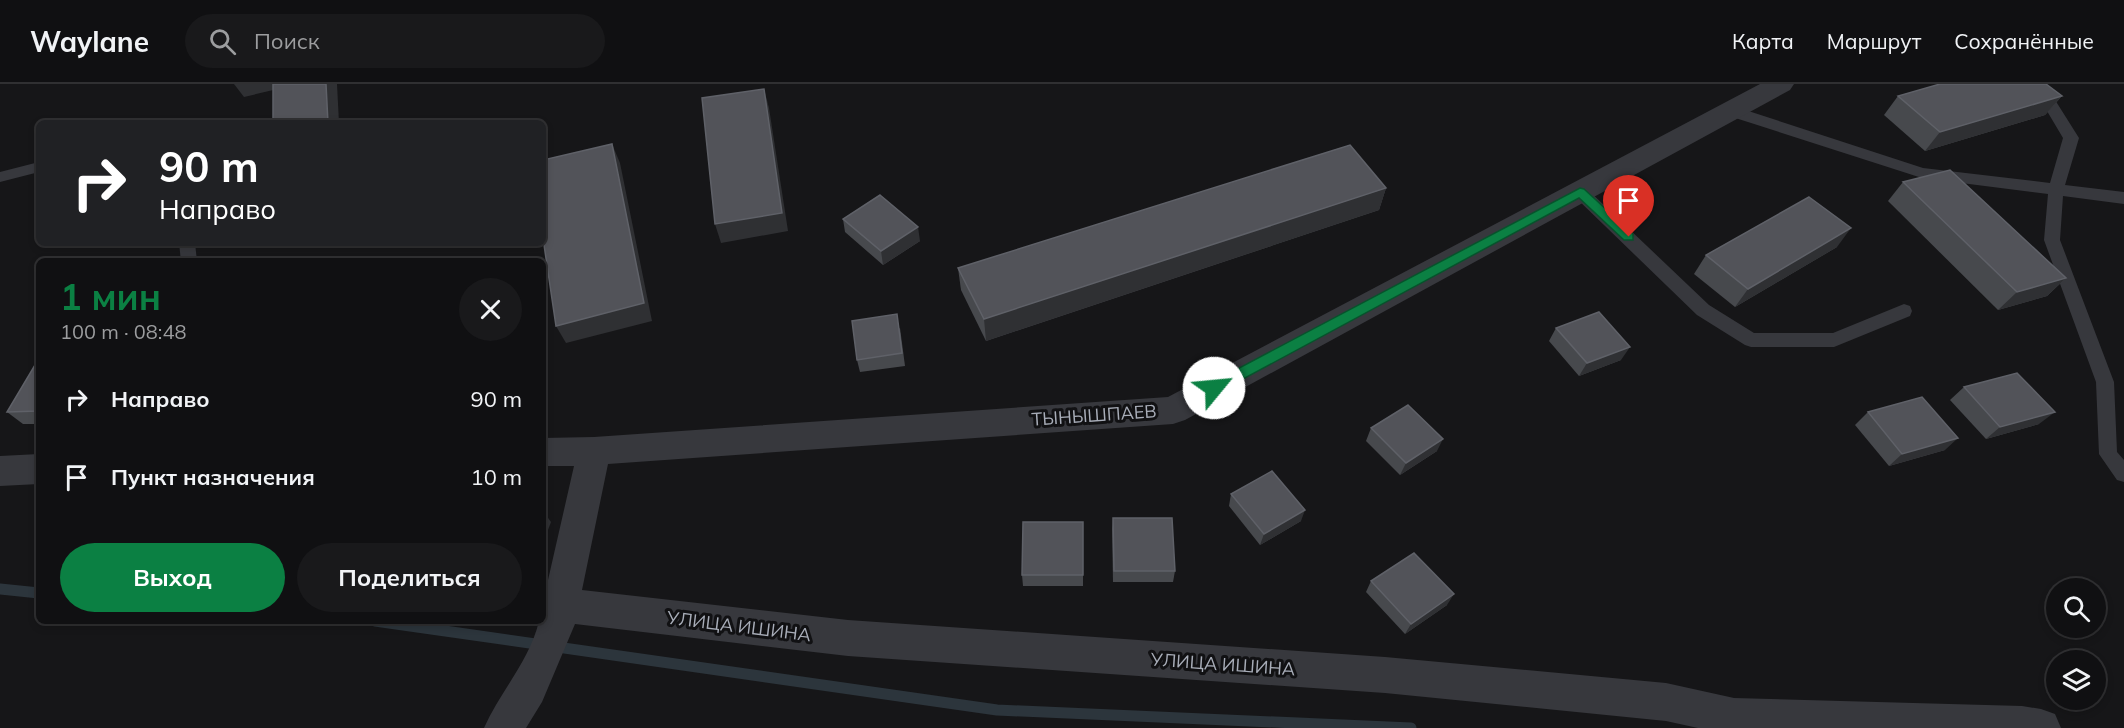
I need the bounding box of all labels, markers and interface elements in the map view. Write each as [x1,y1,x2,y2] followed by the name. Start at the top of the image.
[185,14,605,68] search box
[30,24,149,59] text: Waylane
[206,25,239,58] icon: search
[254,27,320,55] text: Поиск
[1732,28,1794,54] text: Карта
[1827,28,1921,54] text: Маршрут
[1954,28,2094,54] text: Сохранённые
[159,140,259,193] text: 90 m
[60,144,138,222] icon: right
[1603,175,1654,237] pin
[1612,184,1645,217] icon: arrive
[159,192,276,226] text: Направо
[60,274,161,319] text: 1 мин
[459,278,522,341] button: close
[60,319,186,344] text: 100 m · 08:48
[1182,356,1246,420] position arrow
[60,383,93,416] icon: right
[111,385,209,413] text: Направо
[471,385,522,413] text: 90 m
[1031,399,1157,431] street label: ТЫНЫШПАЕВ
[60,461,93,494] icon: arrive
[111,463,315,491] text: Пункт назначения
[471,463,522,491] text: 10 m
[60,543,285,612] button: Выход
[297,543,522,612] button: Поделиться
[2046,578,2106,710] map controls
[2046,578,2106,638] button: search
[665,606,812,646] street label: УЛИЦА ИШИНА
[1149,647,1296,681] street label: УЛИЦА ИШИНА
[2046,650,2106,710] button: layers

